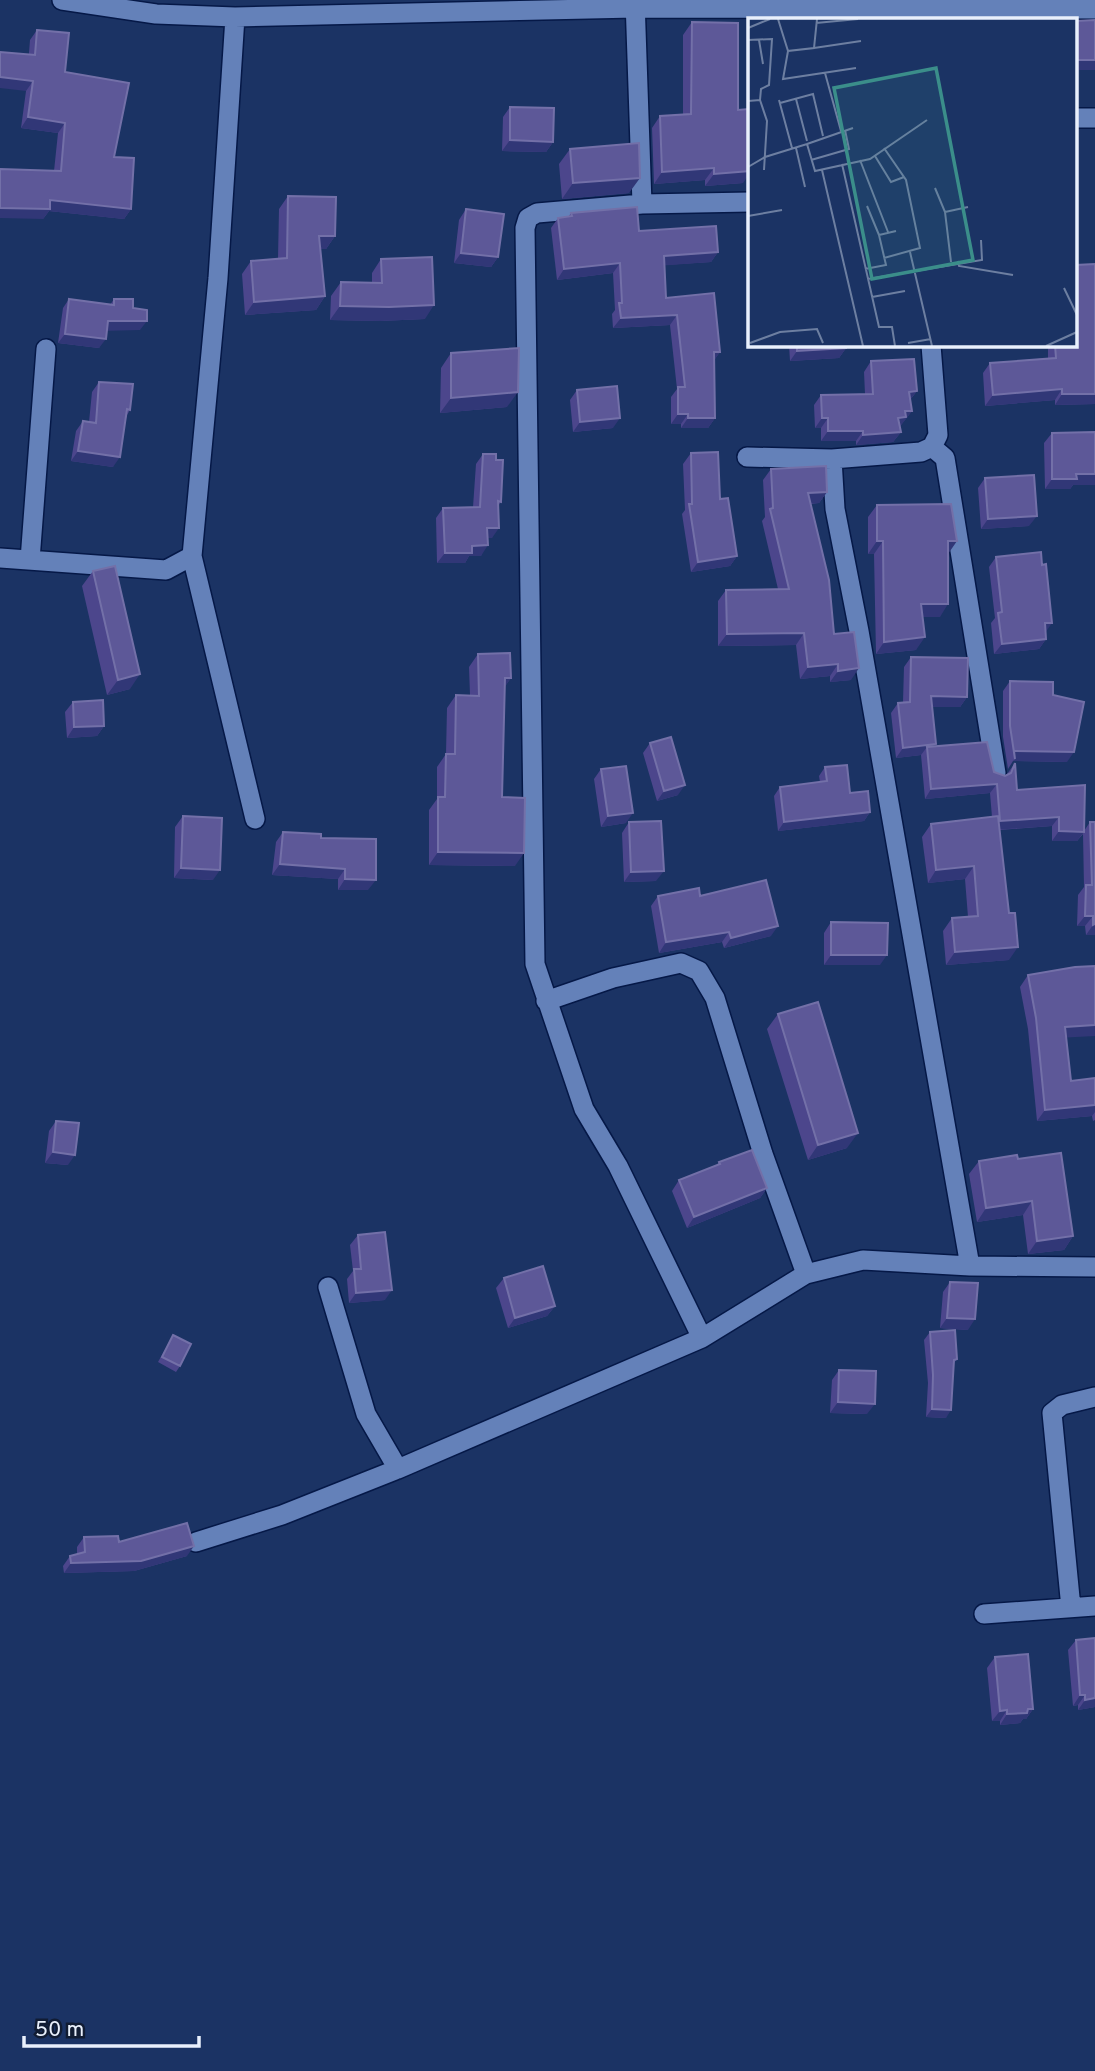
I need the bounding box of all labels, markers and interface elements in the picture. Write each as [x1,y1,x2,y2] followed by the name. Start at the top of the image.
[748,18,1078,346] inset map
[24,2004,200,2048] scale bar
[35,2017,84,2044] text: 50 m

